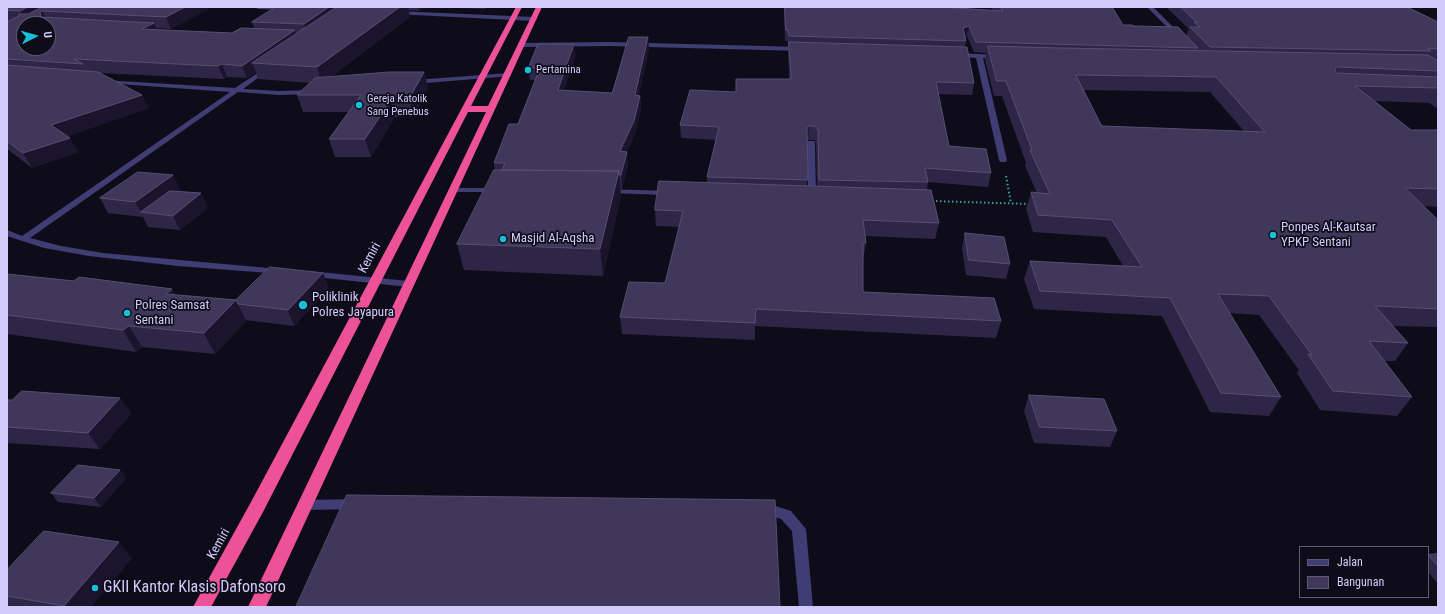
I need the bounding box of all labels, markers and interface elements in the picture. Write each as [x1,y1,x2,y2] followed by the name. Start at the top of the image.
[16,16,56,56] north arrow
[41,31,54,39] text: U
[536,63,581,77] place label: Pertamina
[523,65,533,75] marker: Pertamina
[367,92,429,118] place label: Gereja Katolik Sang Penebus
[354,100,364,110] marker: Gereja Katolik Sang Penebus
[1281,220,1376,251] place label: Ponpes Al-Kautsar YPKP Sentani
[1268,230,1278,240] marker: Ponpes Al-Kautsar YPKP Sentani
[511,231,594,247] place label: Masjid Al-Aqsha
[498,234,508,244] marker: Masjid Al-Aqsha
[355,240,385,276] street label: Kemiri
[312,290,394,321] place label: Poliklinik Polres Jayapura
[135,298,209,329] place label: Polres Samsat Sentani
[297,299,309,311] marker: Poliklinik Polres Jayapura
[122,308,132,318] marker: Polres Samsat Sentani
[204,526,234,562] street label: Kemiri
[1299,546,1429,598] legend
[1337,555,1363,569] text: Jalan
[1337,575,1384,589] text: Bangunan
[103,578,286,598] place label: GKII Kantor Klasis Dafonsoro
[90,583,100,593] marker: GKII Kantor Klasis Dafonsoro

